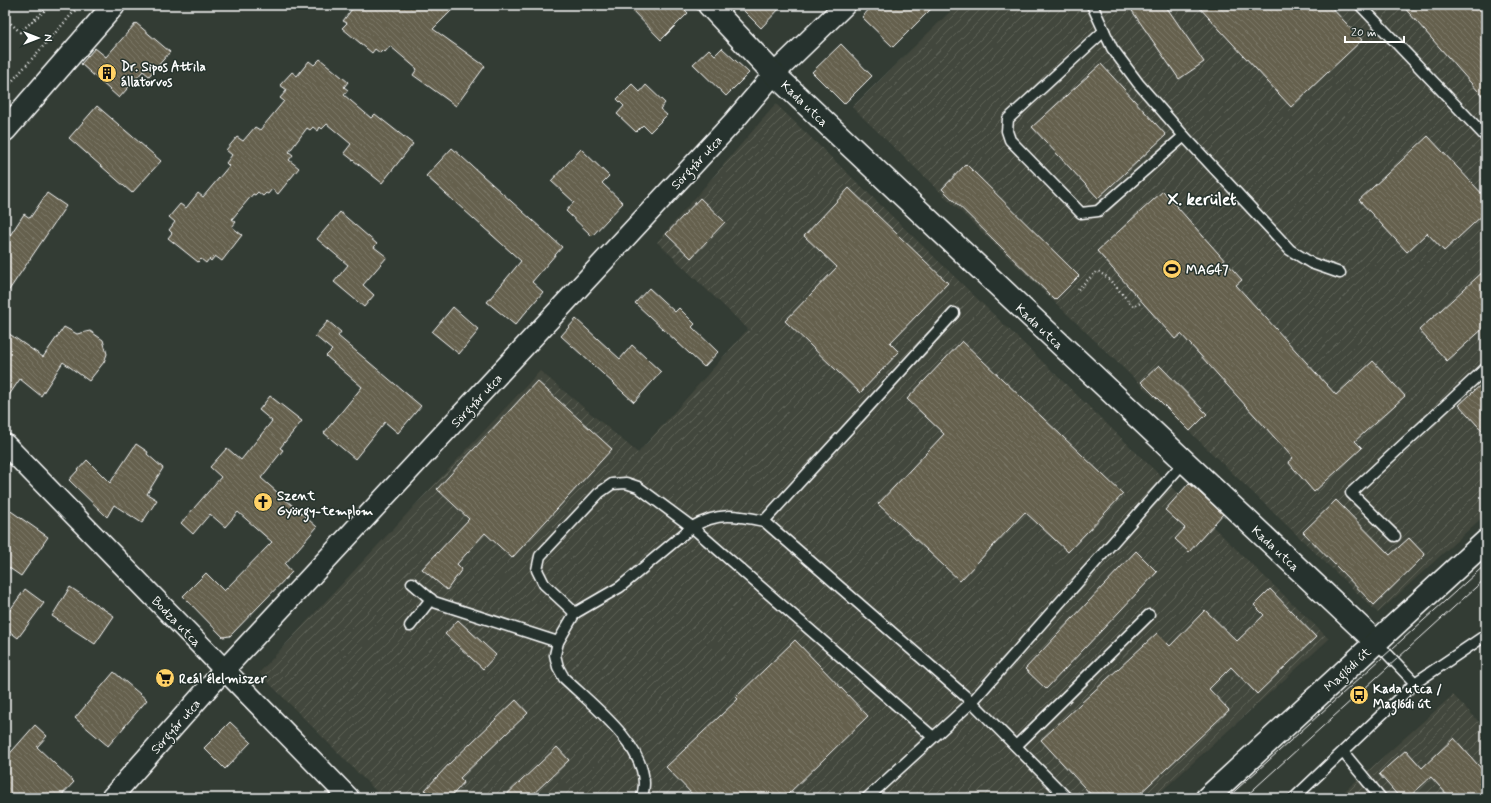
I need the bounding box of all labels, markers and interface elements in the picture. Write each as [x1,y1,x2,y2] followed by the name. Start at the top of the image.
[18,18,58,58] north arrow
[1345,18,1404,44] scale bar
[1351,25,1377,41] text: 20 m
[40,34,54,42] text: N
[121,59,206,91] place label: Dr. Sipos Attila állatorvos
[96,62,118,84] building icon: Dr. Sipos Attila állatorvos
[777,77,832,131] street label: Kada utca
[668,132,728,195] street label: Sörgyár utca
[1168,189,1237,211] district label: X. kerület
[1161,258,1183,280] sports icon: MAG47
[1186,262,1229,279] place label: MAG47
[1011,301,1067,354] street label: Kada utca
[448,370,508,433] street label: Sörgyár utca
[277,488,374,523] place label: Szent György-templom
[252,491,274,513] church icon: Szent György-templom
[1247,523,1303,576] street label: Kada utca
[148,593,205,651] street label: Bodza utca
[1321,644,1377,698] street label: Maglódi út
[154,667,176,689] supermarket icon: Reál élelmiszer
[179,671,267,688] place label: Reál élelmiszer
[1373,681,1442,716] place label: Kada utca / Maglódi út
[1348,684,1370,706] bus stop icon: Kada utca / Maglódi út
[148,696,206,759] street label: Sörgyár utca

